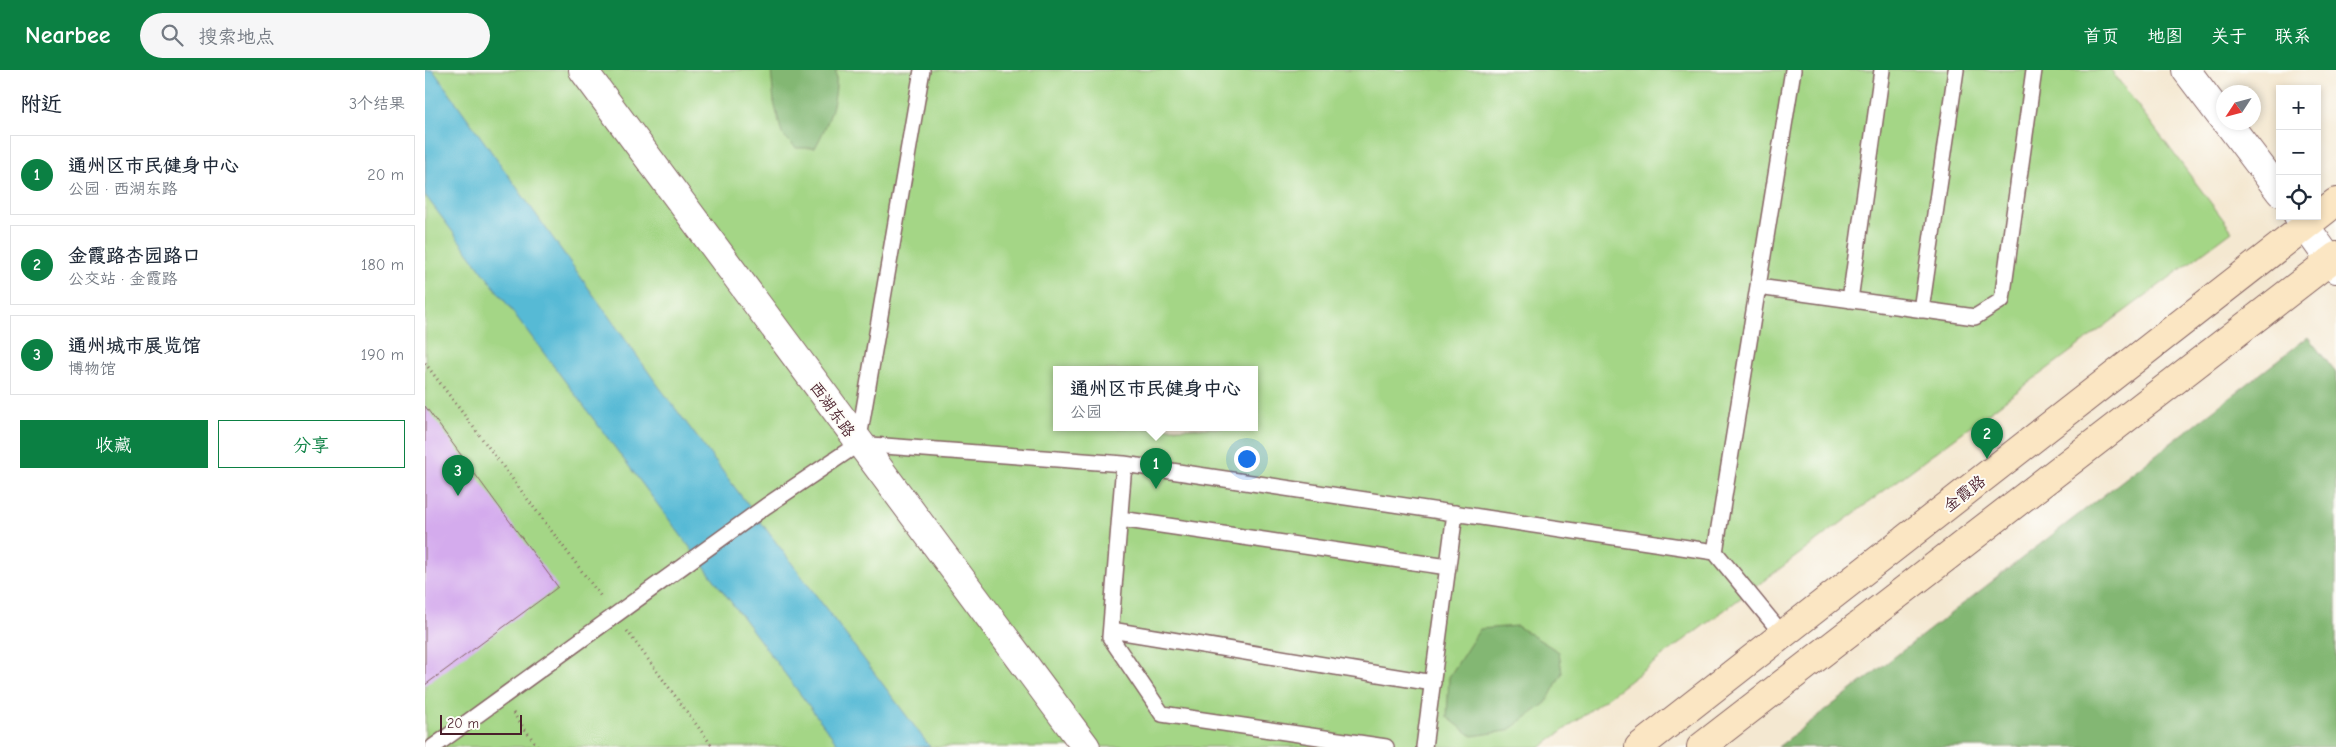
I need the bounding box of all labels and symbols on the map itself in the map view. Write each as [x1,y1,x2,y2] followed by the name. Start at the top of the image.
[2216,85,2261,130] north arrow
[806,378,858,441] street label: 西湖东路
[1971,418,2003,459] pin: 2
[1234,446,1260,472] your location
[1140,448,1172,489] pin: 1
[442,455,474,496] pin: 3
[1940,472,1989,516] street label: 金霞路
[440,712,523,735] scale bar

